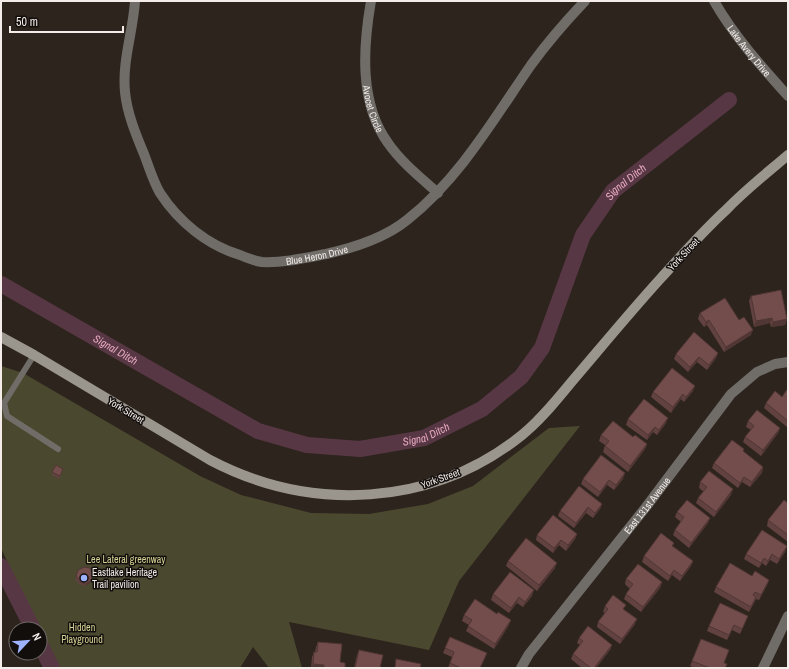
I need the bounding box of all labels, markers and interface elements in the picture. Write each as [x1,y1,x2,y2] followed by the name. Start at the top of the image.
[10,8,123,34] scale bar
[16,14,38,30] text: 50 m
[724,23,774,80] street label: Lake Avery Drive
[360,83,386,135] street label: Avocet Circle
[602,161,649,203] water label: Signal Ditch
[665,235,702,274] street label: York Street
[285,243,350,268] street label: Blue Heron Drive
[91,331,140,368] water label: Signal Ditch
[105,394,147,427] street label: York Street
[401,419,452,449] water label: Signal Ditch
[419,465,462,491] street label: York Street
[621,474,674,537] street label: East 131st Avenue
[87,553,166,566] park label: Lee Lateral greenway
[92,566,158,591] place label: Eastlake Heritage Trail pavilion
[79,573,89,583] marker: Eastlake Heritage Trail pavilion
[8,621,48,661] north arrow
[61,621,103,646] park label: Hidden Playground
[29,631,45,643] text: N

